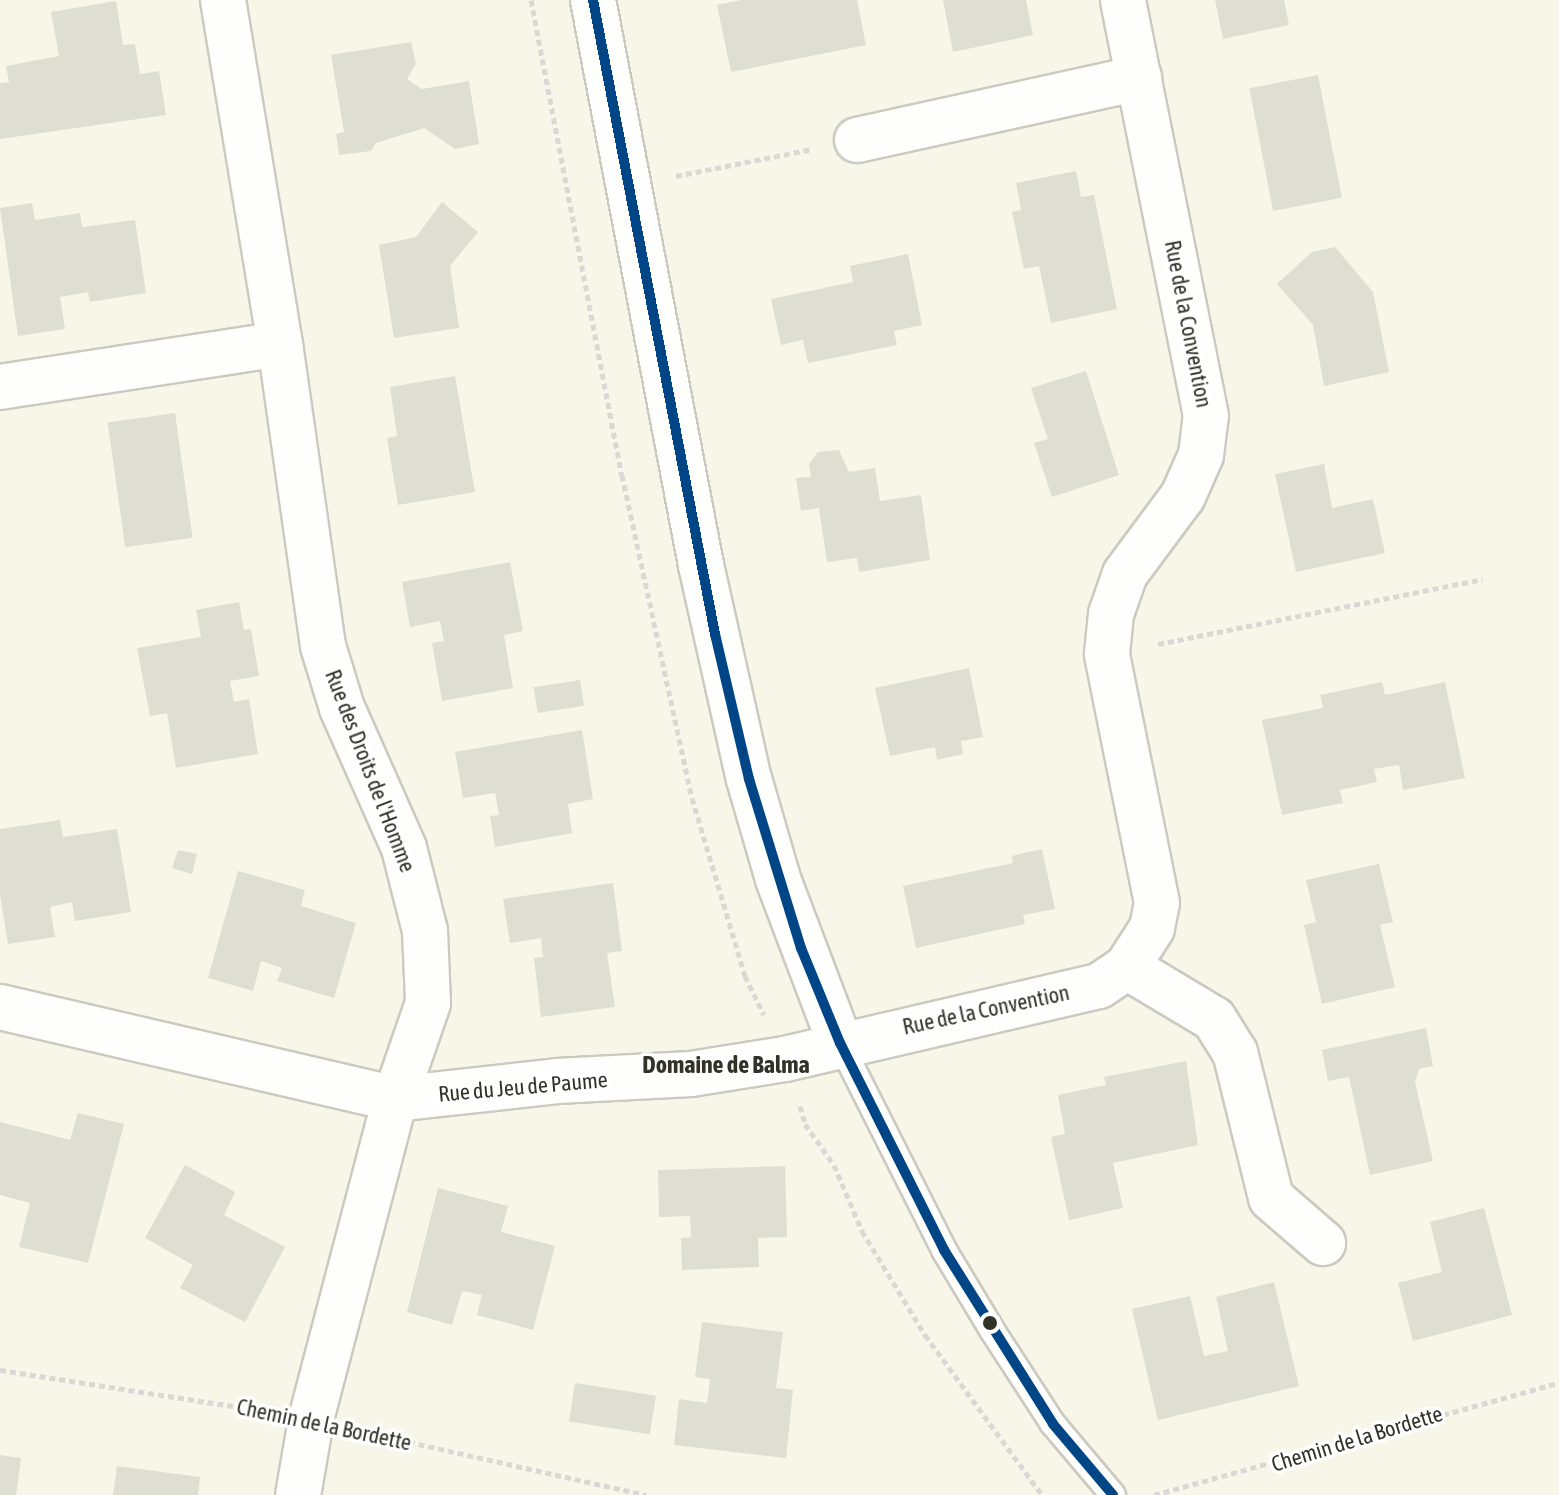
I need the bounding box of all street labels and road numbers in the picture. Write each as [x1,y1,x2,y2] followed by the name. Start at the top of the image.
[1159,238,1217,410] street label: Rue de la Convention
[319,666,421,876] street label: Rue des Droits de l'Homme
[900,979,1072,1041] street label: Rue de la Convention
[437,1066,609,1108] street label: Rue du Jeu de Paume
[234,1394,414,1456] street label: Chemin de la Bordette
[1268,1400,1446,1478] street label: Chemin de la Bordette

